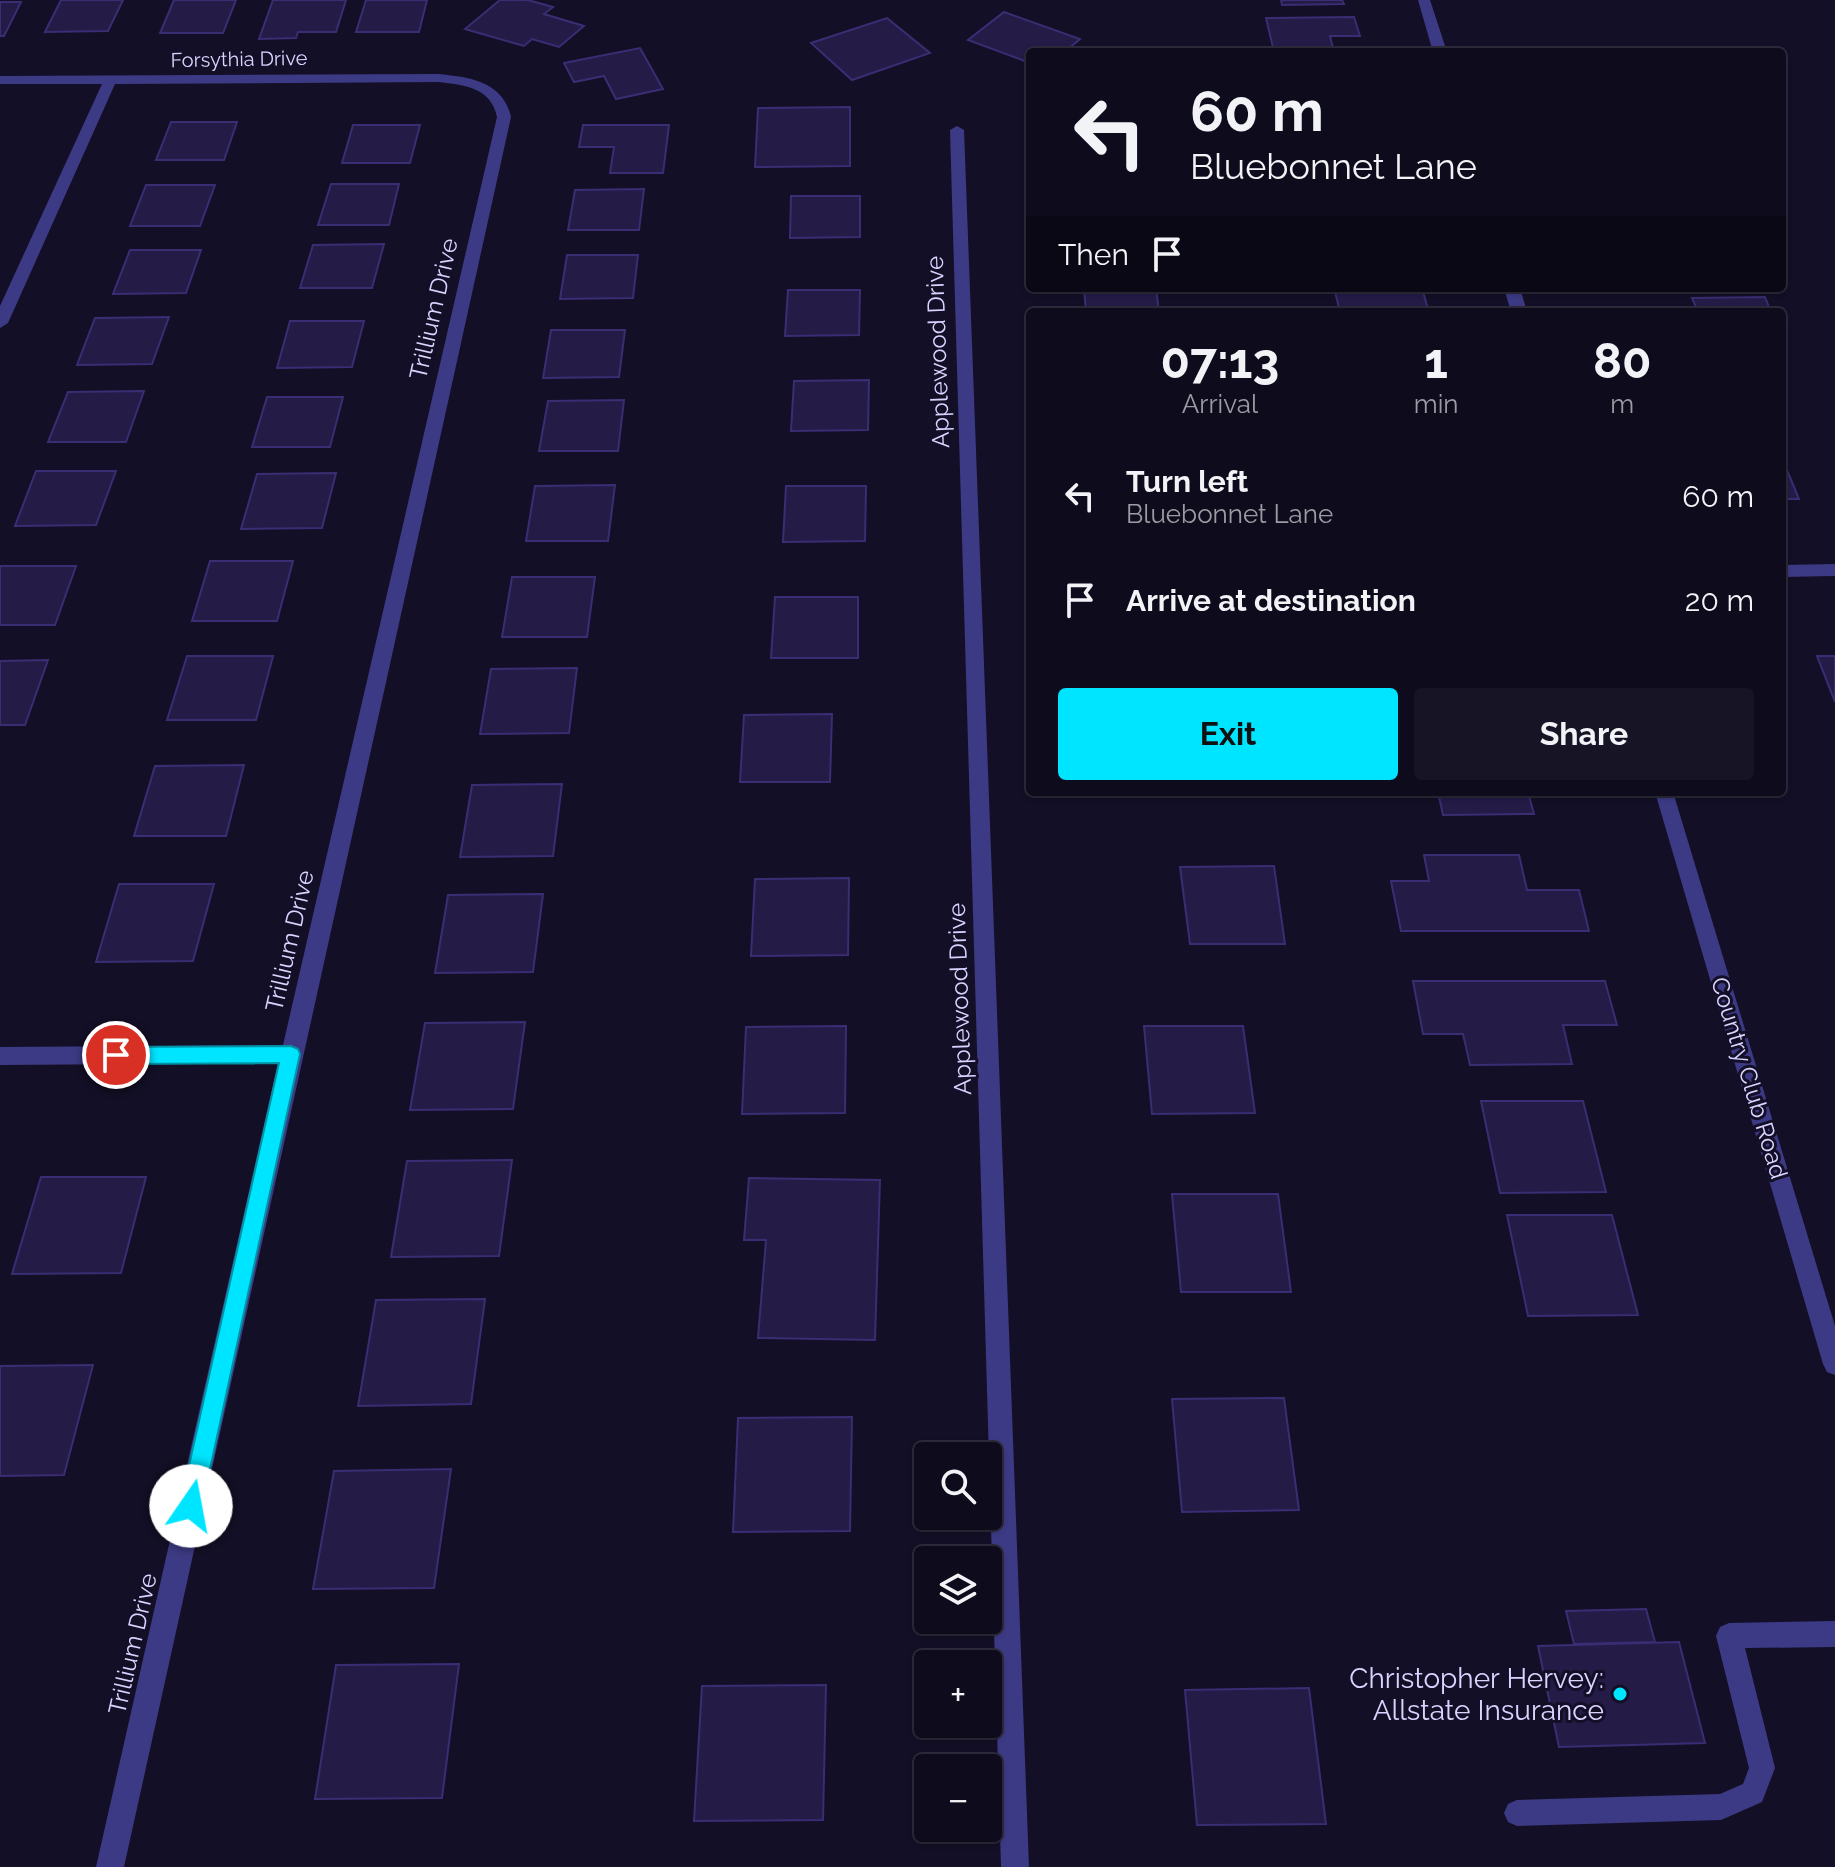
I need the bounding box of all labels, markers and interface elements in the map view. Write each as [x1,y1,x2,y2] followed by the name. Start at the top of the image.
[170,46,308,72] street label: Forsythia Drive
[1190,78,1324,144] text: 60 m
[1058,80,1162,184] icon: left
[1190,145,1477,187] text: Bluebonnet Lane
[1145,232,1189,276] icon: arrive
[403,235,464,382] street label: Trillium Drive
[1058,237,1129,272] text: Then
[920,256,955,449] street label: Applewood Drive
[1161,333,1279,389] text: 07:13
[1424,333,1448,389] text: 1
[1593,333,1651,389] text: 80
[1182,389,1258,419] text: Arrival
[1414,389,1459,419] text: min
[1610,389,1634,419] text: m
[1126,464,1248,499] text: Turn left
[1058,474,1102,518] icon: left
[1682,479,1754,514] text: 60 m
[1126,499,1333,529] text: Bluebonnet Lane
[1058,578,1102,622] icon: arrive
[1126,583,1416,618] text: Arrive at destination
[1685,583,1754,618] text: 20 m
[1058,688,1398,780] button: Exit
[1414,688,1754,780] button: Share
[259,867,320,1014] street label: Trillium Drive
[942,903,977,1096] street label: Applewood Drive
[1705,973,1794,1182] street label: Country Club Road
[82,1021,150,1089] pin
[94,1033,138,1077] icon: arrive
[914,1442,1002,1842] map controls
[914,1442,1002,1530] button: search
[149,1464,233,1548] position arrow
[914,1546,1002,1634] button: layers
[102,1570,163,1717] street label: Trillium Drive
[914,1650,1002,1738] button: +
[1349,1662,1604,1727] place label: Christopher Hervey: Allstate Insurance
[1611,1685,1629,1703] marker: Christopher Hervey: Allstate Insurance
[914,1754,1002,1842] button: −

